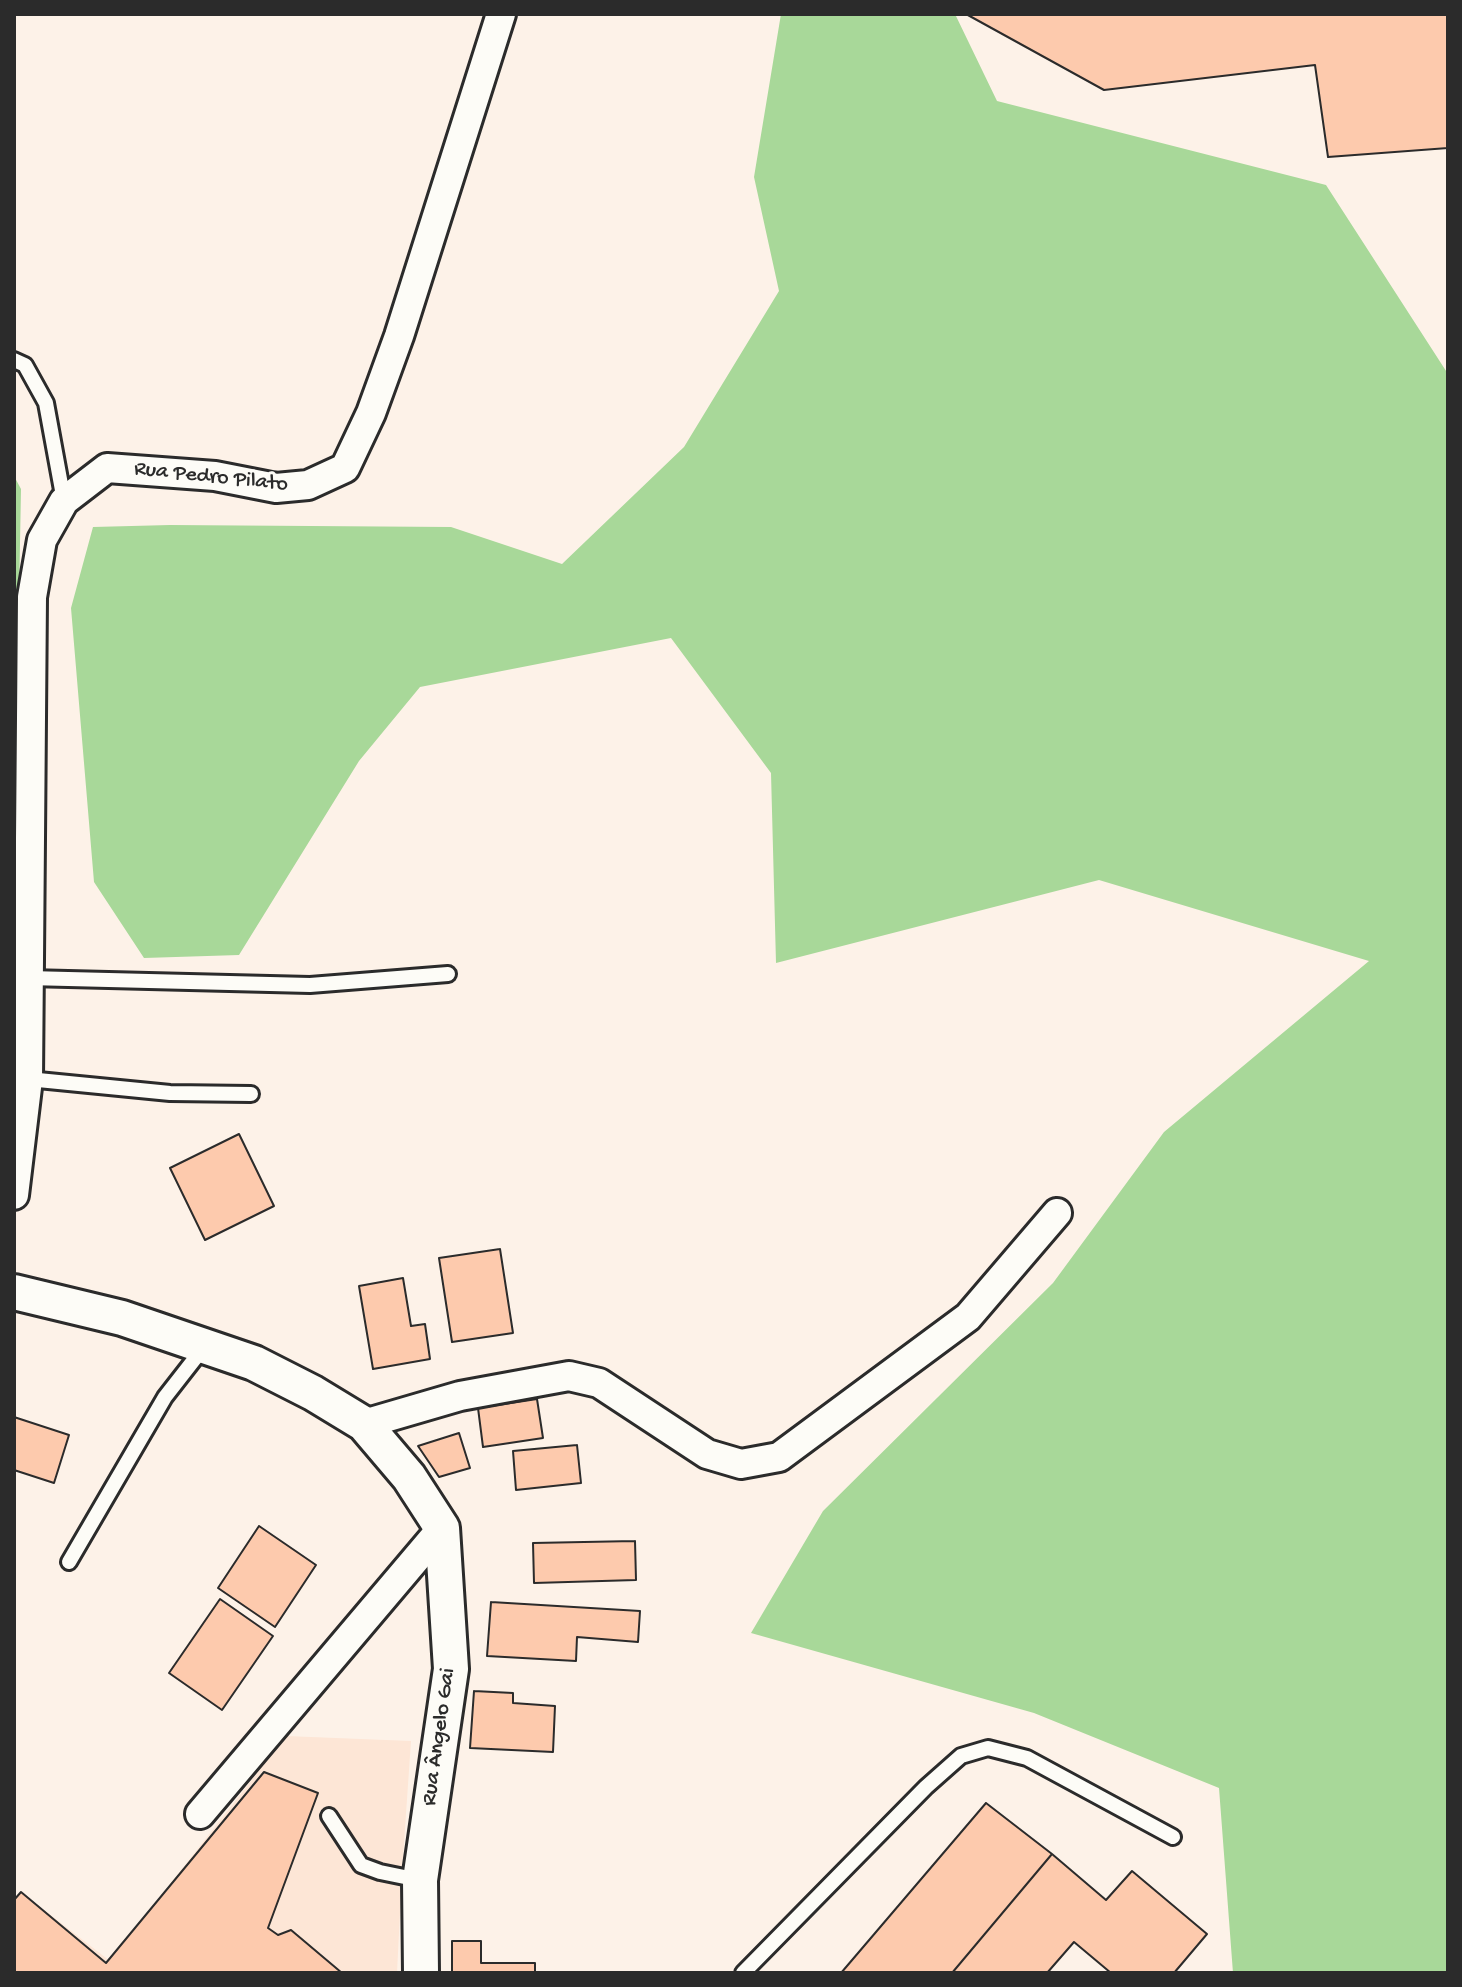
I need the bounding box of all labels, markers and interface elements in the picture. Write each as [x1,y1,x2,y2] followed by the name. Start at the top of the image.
[133,457,289,499] street label: Rua Pedro Pilato
[417,1666,463,1808] street label: Rua Ângelo Gai

